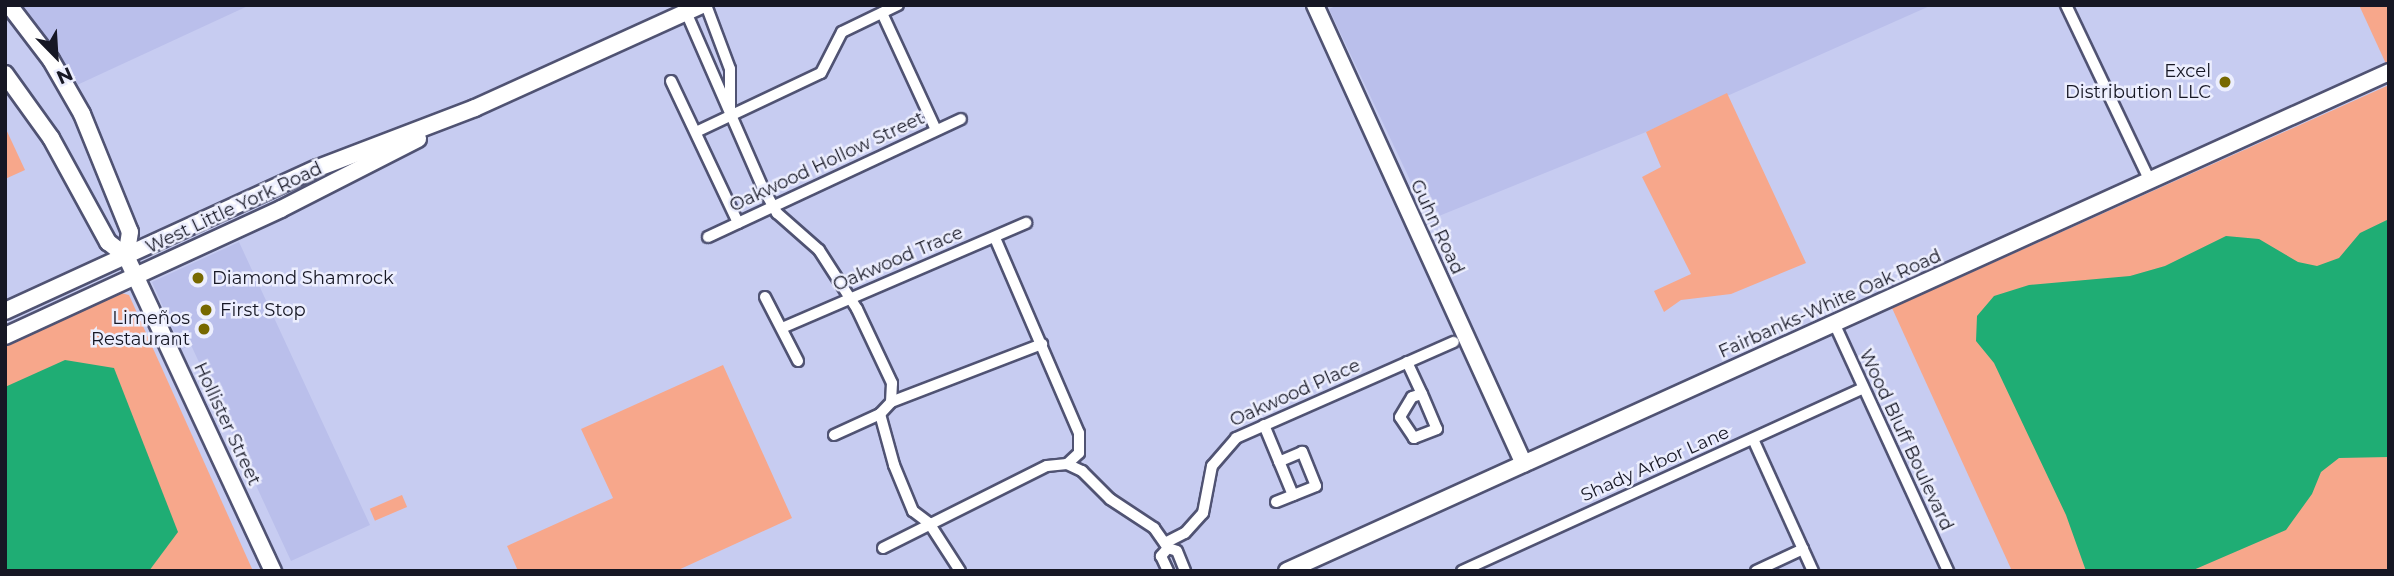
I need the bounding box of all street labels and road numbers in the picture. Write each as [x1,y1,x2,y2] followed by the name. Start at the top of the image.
[726,107,928,217] street label: Oakwood Hollow Street
[142,158,326,258] street label: West Little York Road
[1406,176,1468,278] street label: Guhn Road
[830,222,966,296] street label: Oakwood Trace
[1715,245,1945,363] street label: Fairbanks-White Oak Road
[1854,346,1958,534] street label: Wood Bluff Boulevard
[1227,355,1363,431] street label: Oakwood Place
[189,359,265,489] street label: Hollister Street
[1577,422,1733,506] street label: Shady Arbor Lane

